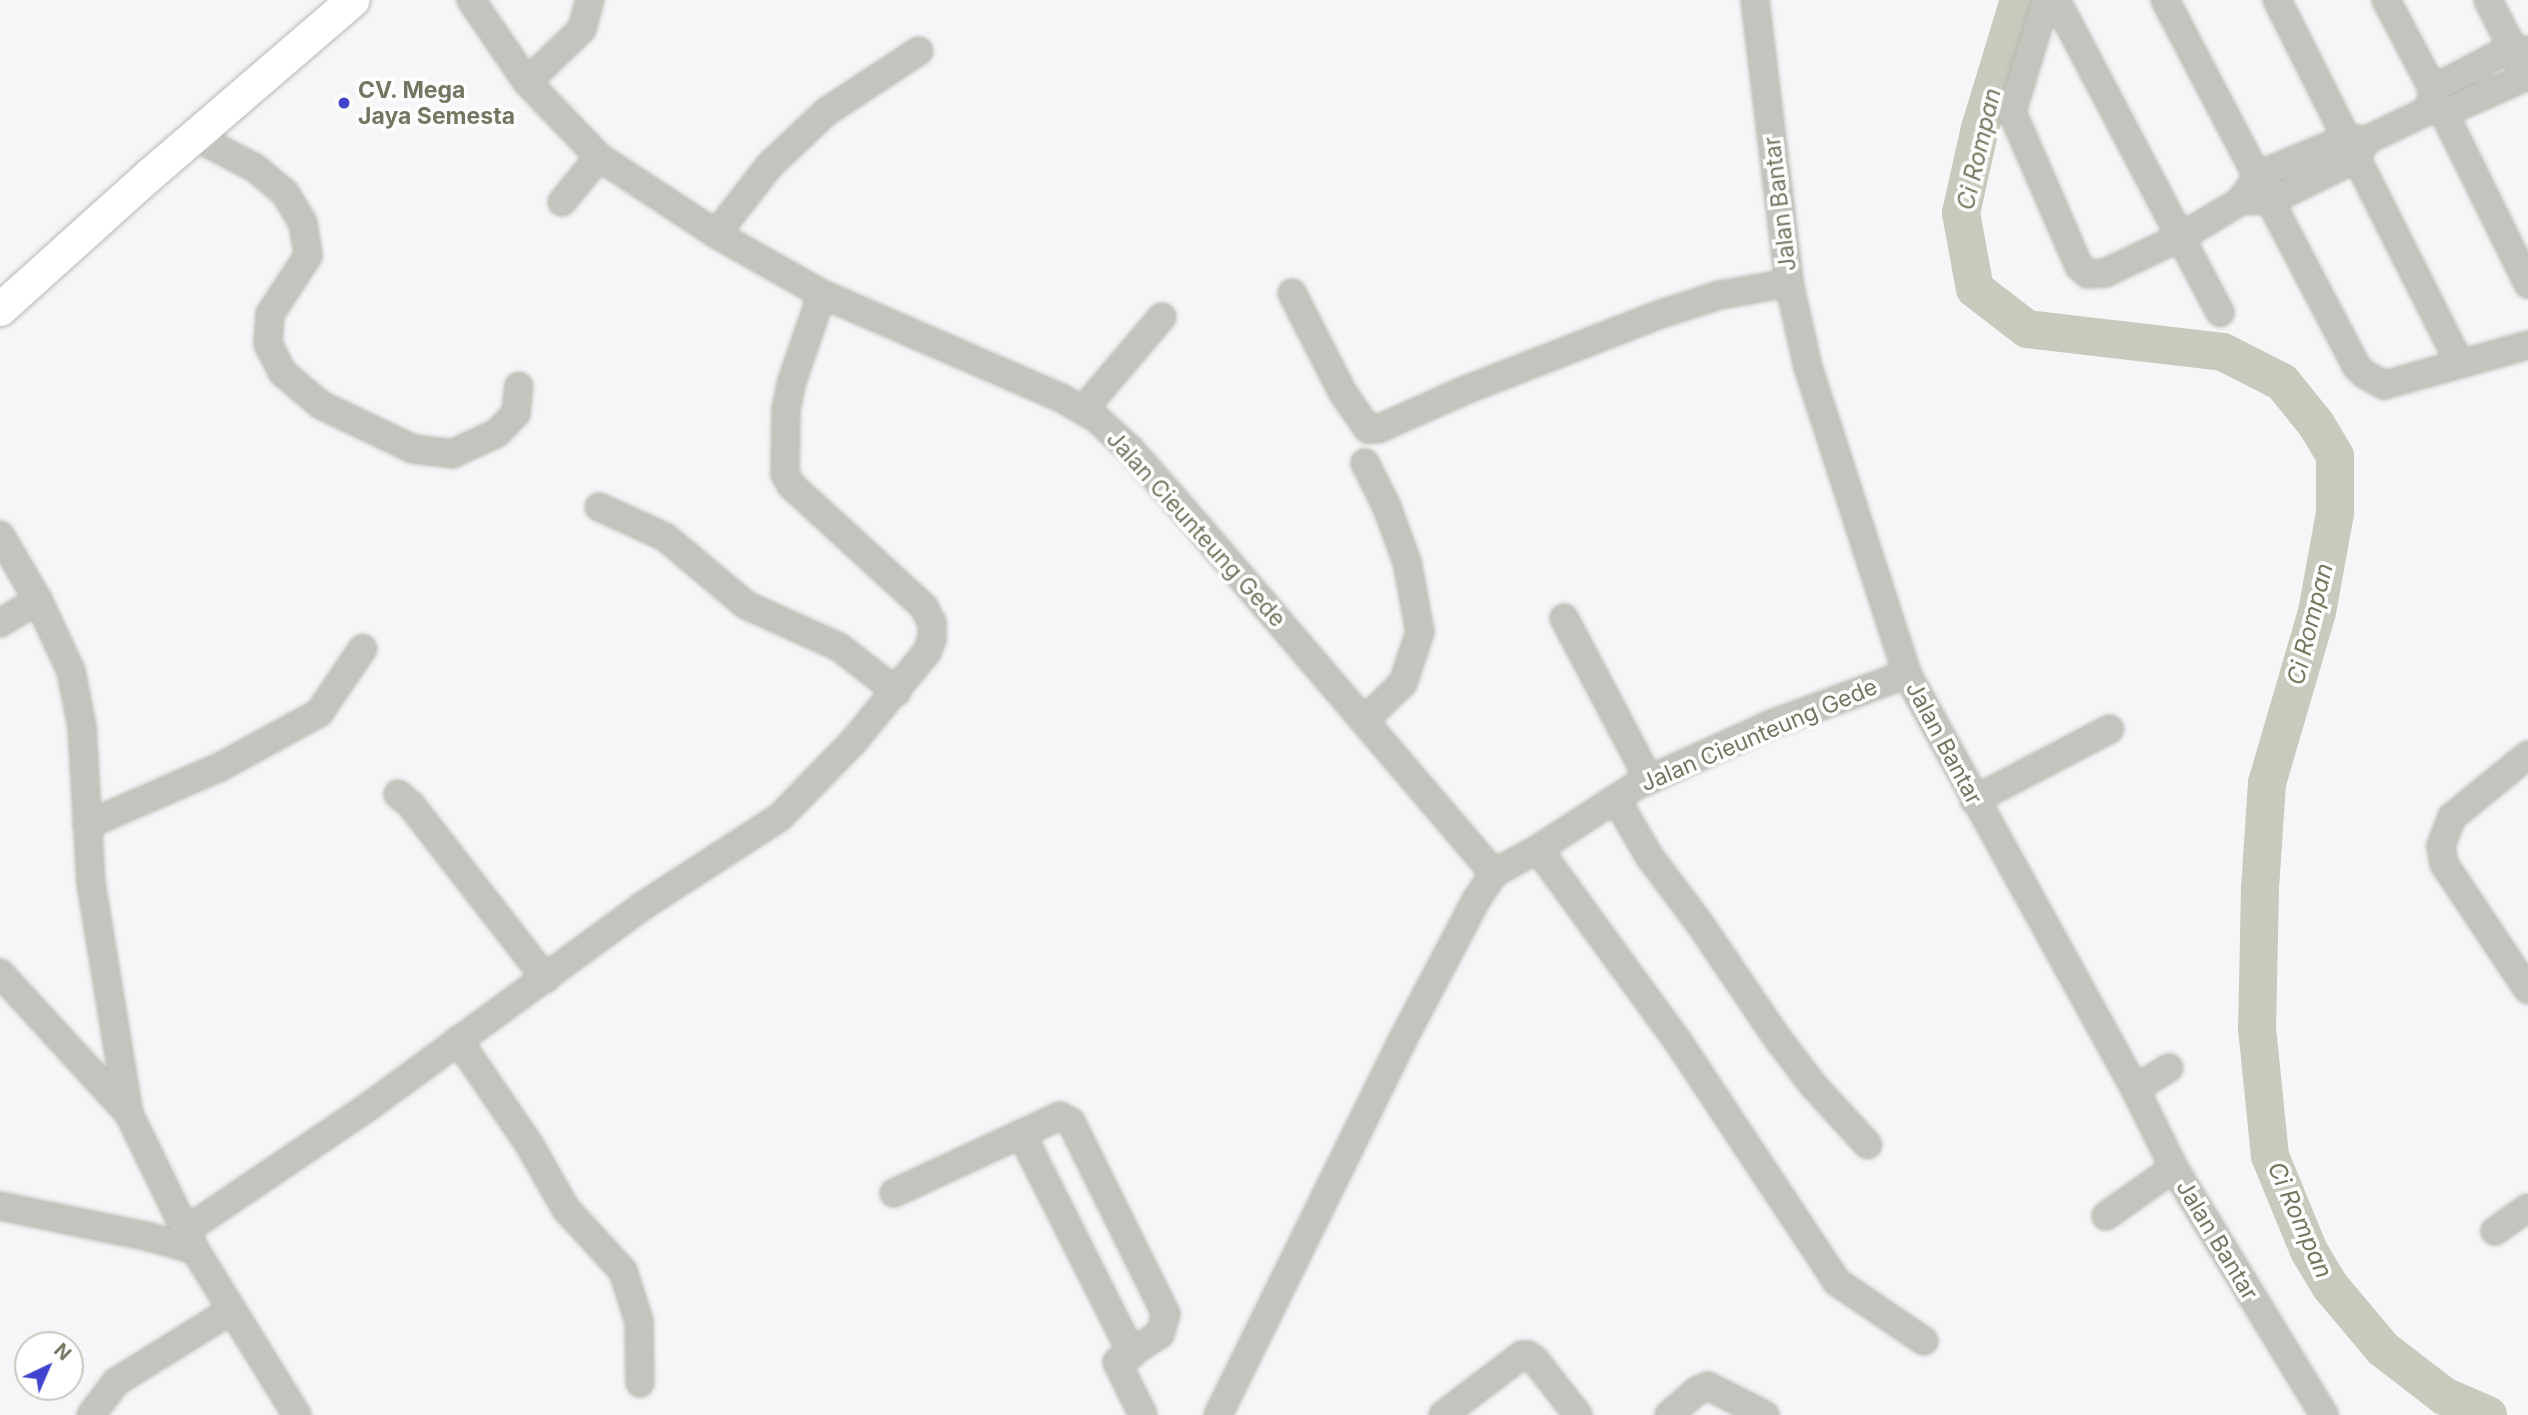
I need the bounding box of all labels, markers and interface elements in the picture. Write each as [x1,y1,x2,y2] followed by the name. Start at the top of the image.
[358,76,515,130] place label: CV. Mega Jaya Semesta
[1951,85,2007,213] water label: Ci Rompan
[336,95,352,111] marker: CV. Mega Jaya Semesta
[1758,135,1802,273] street label: Jalan Bantar
[1101,425,1291,633] street label: Jalan Cieunteung Gede
[2281,560,2339,688] water label: Ci Rompan
[1637,673,1881,797] street label: Jalan Cieunteung Gede
[1900,677,1988,809] street label: Jalan Bantar
[2262,1157,2338,1283] water label: Ci Rompan
[2170,1175,2264,1305] street label: Jalan Bantar
[14,1331,84,1401] north arrow
[49,1339,76,1365] text: N

